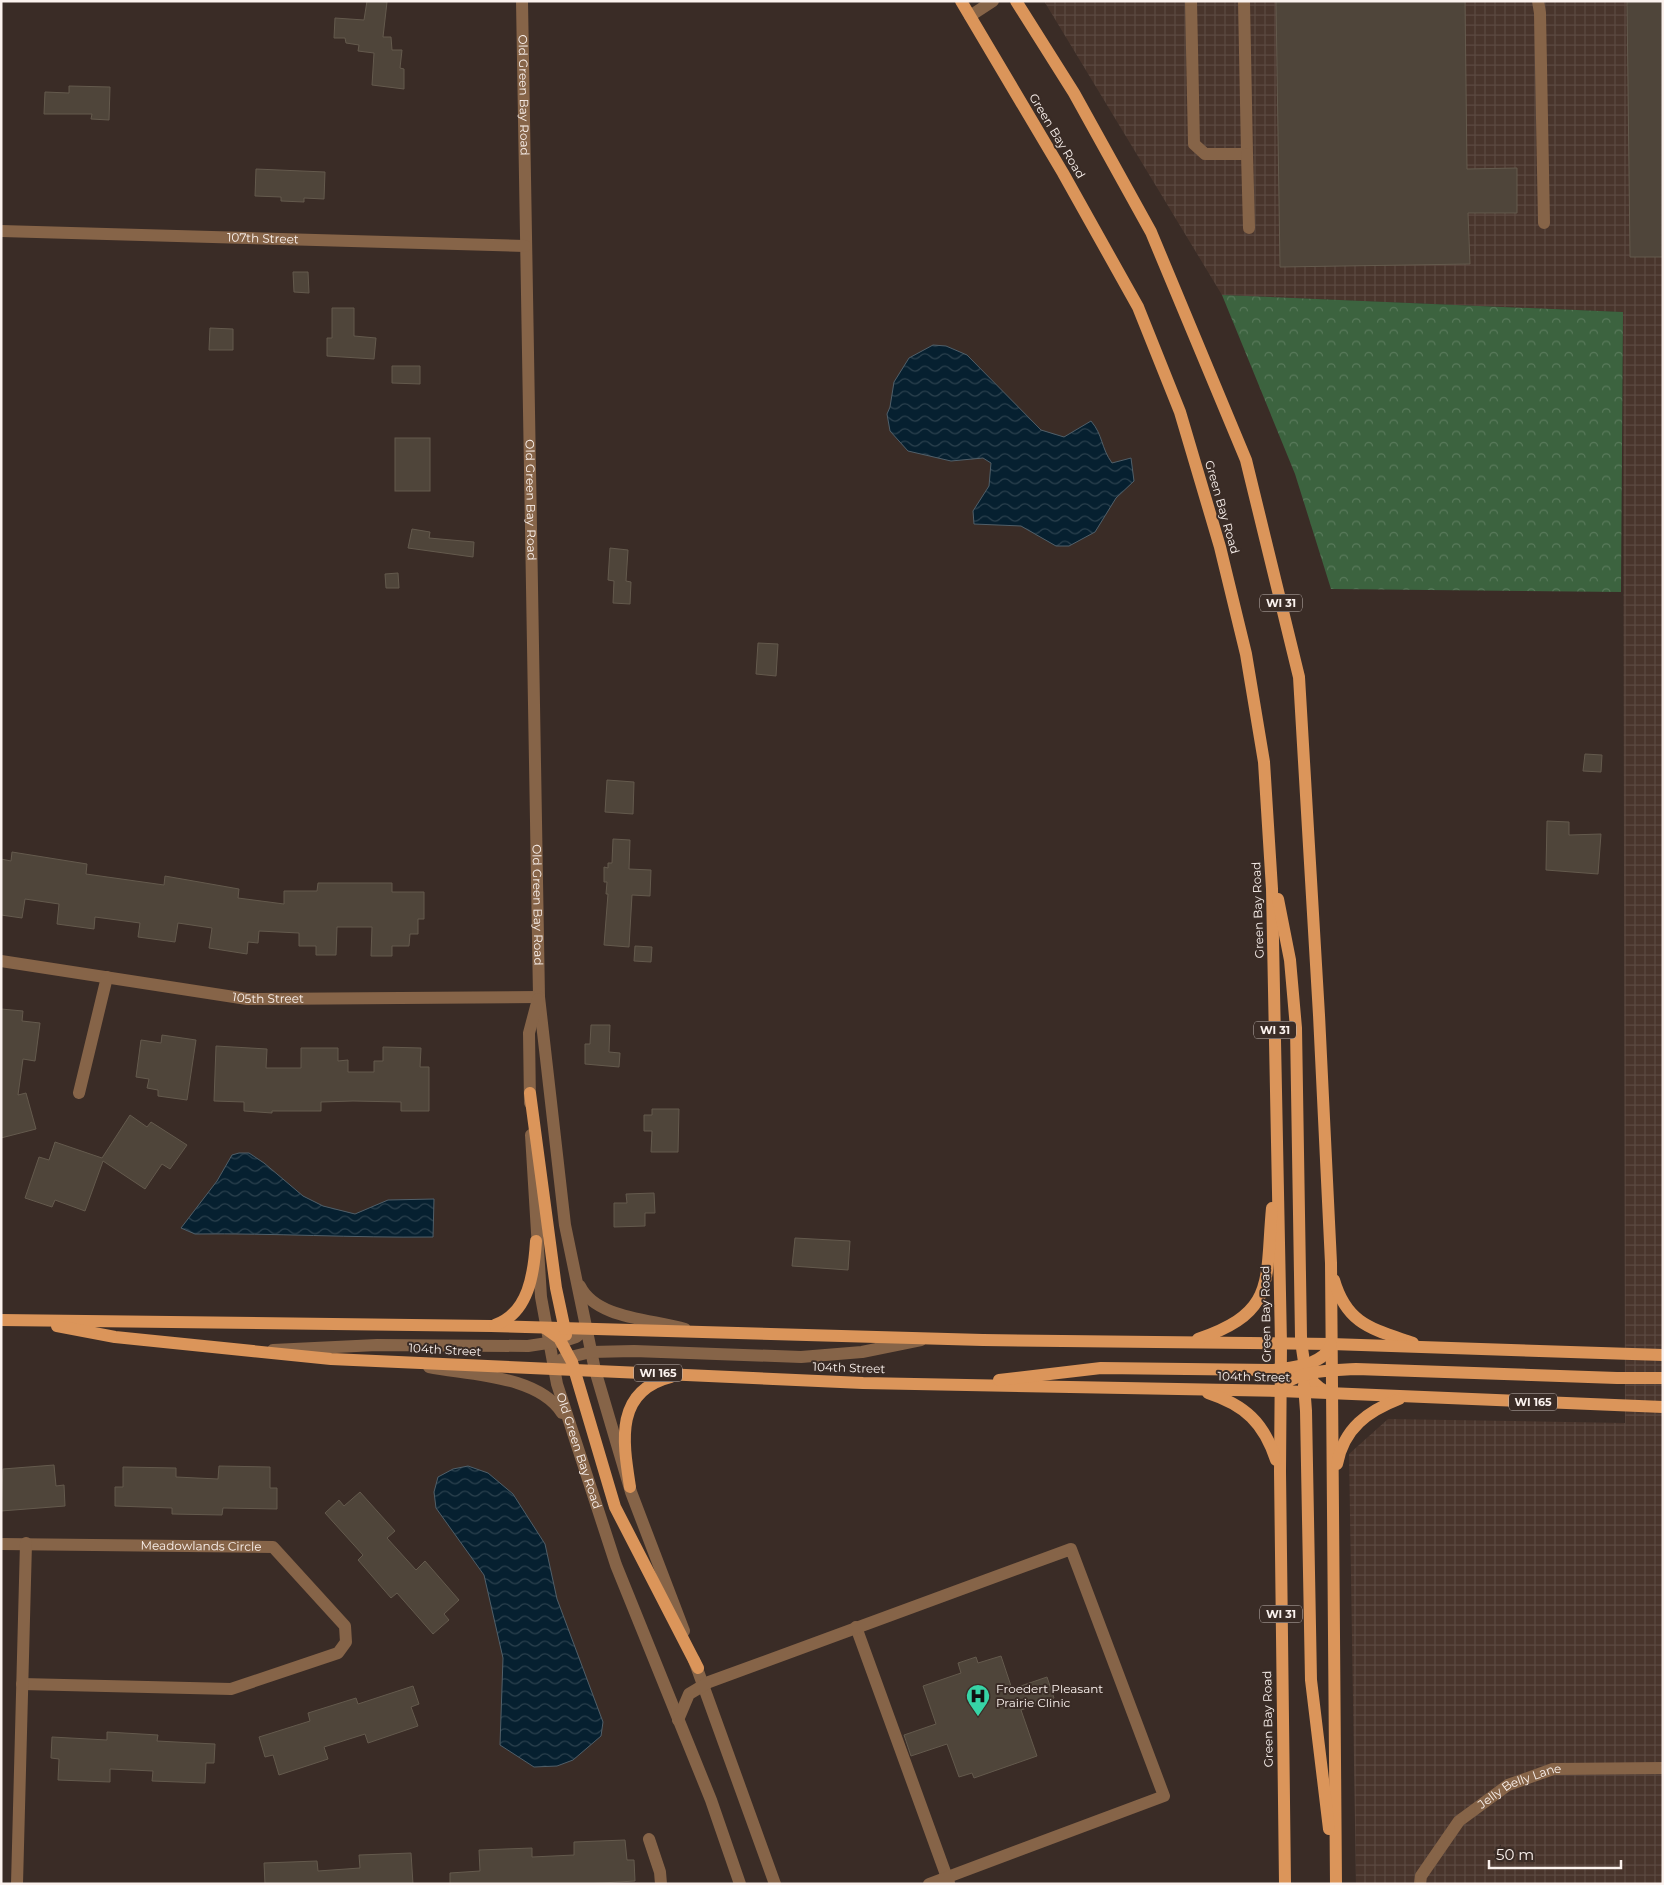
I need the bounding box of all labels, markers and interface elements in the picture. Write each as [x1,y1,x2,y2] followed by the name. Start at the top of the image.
[516,34,533,156] street label: Old Green Bay Road
[1026,90,1089,181] street label: Green Bay Road
[227,229,299,247] street label: 107th Street
[522,439,540,561] street label: Old Green Bay Road
[1202,458,1243,555] street label: Green Bay Road
[1260,594,1302,612] road number: WI 31
[529,844,546,966] street label: Old Green Bay Road
[1248,861,1267,959] street label: Green Bay Road
[231,989,304,1006] street label: 105th Street
[1254,1022,1296,1038] road number: WI 31
[1257,1266,1274,1362] street label: Green Bay Road
[408,1340,482,1359] street label: 104th Street
[812,1359,886,1376] street label: 104th Street
[634,1365,682,1382] road number: WI 165
[1218,1368,1291,1385] street label: 104th Street
[553,1391,605,1511] street label: Old Green Bay Road
[1509,1394,1557,1410] road number: WI 165
[140,1538,262,1554] street label: Meadowlands Circle
[1260,1606,1302,1622] road number: WI 31
[1259,1671,1276,1767] street label: Green Bay Road
[996,1681,1103,1710] place label: Froedert Pleasant Prairie Clinic
[965,1683,991,1717] hospital icon: Froedert Pleasant Prairie Clinic
[1474,1761,1561,1812] street label: Jelly Belly Lane
[1489,1838,1622,1870] scale bar
[1496,1845,1534,1864] text: 50 m

